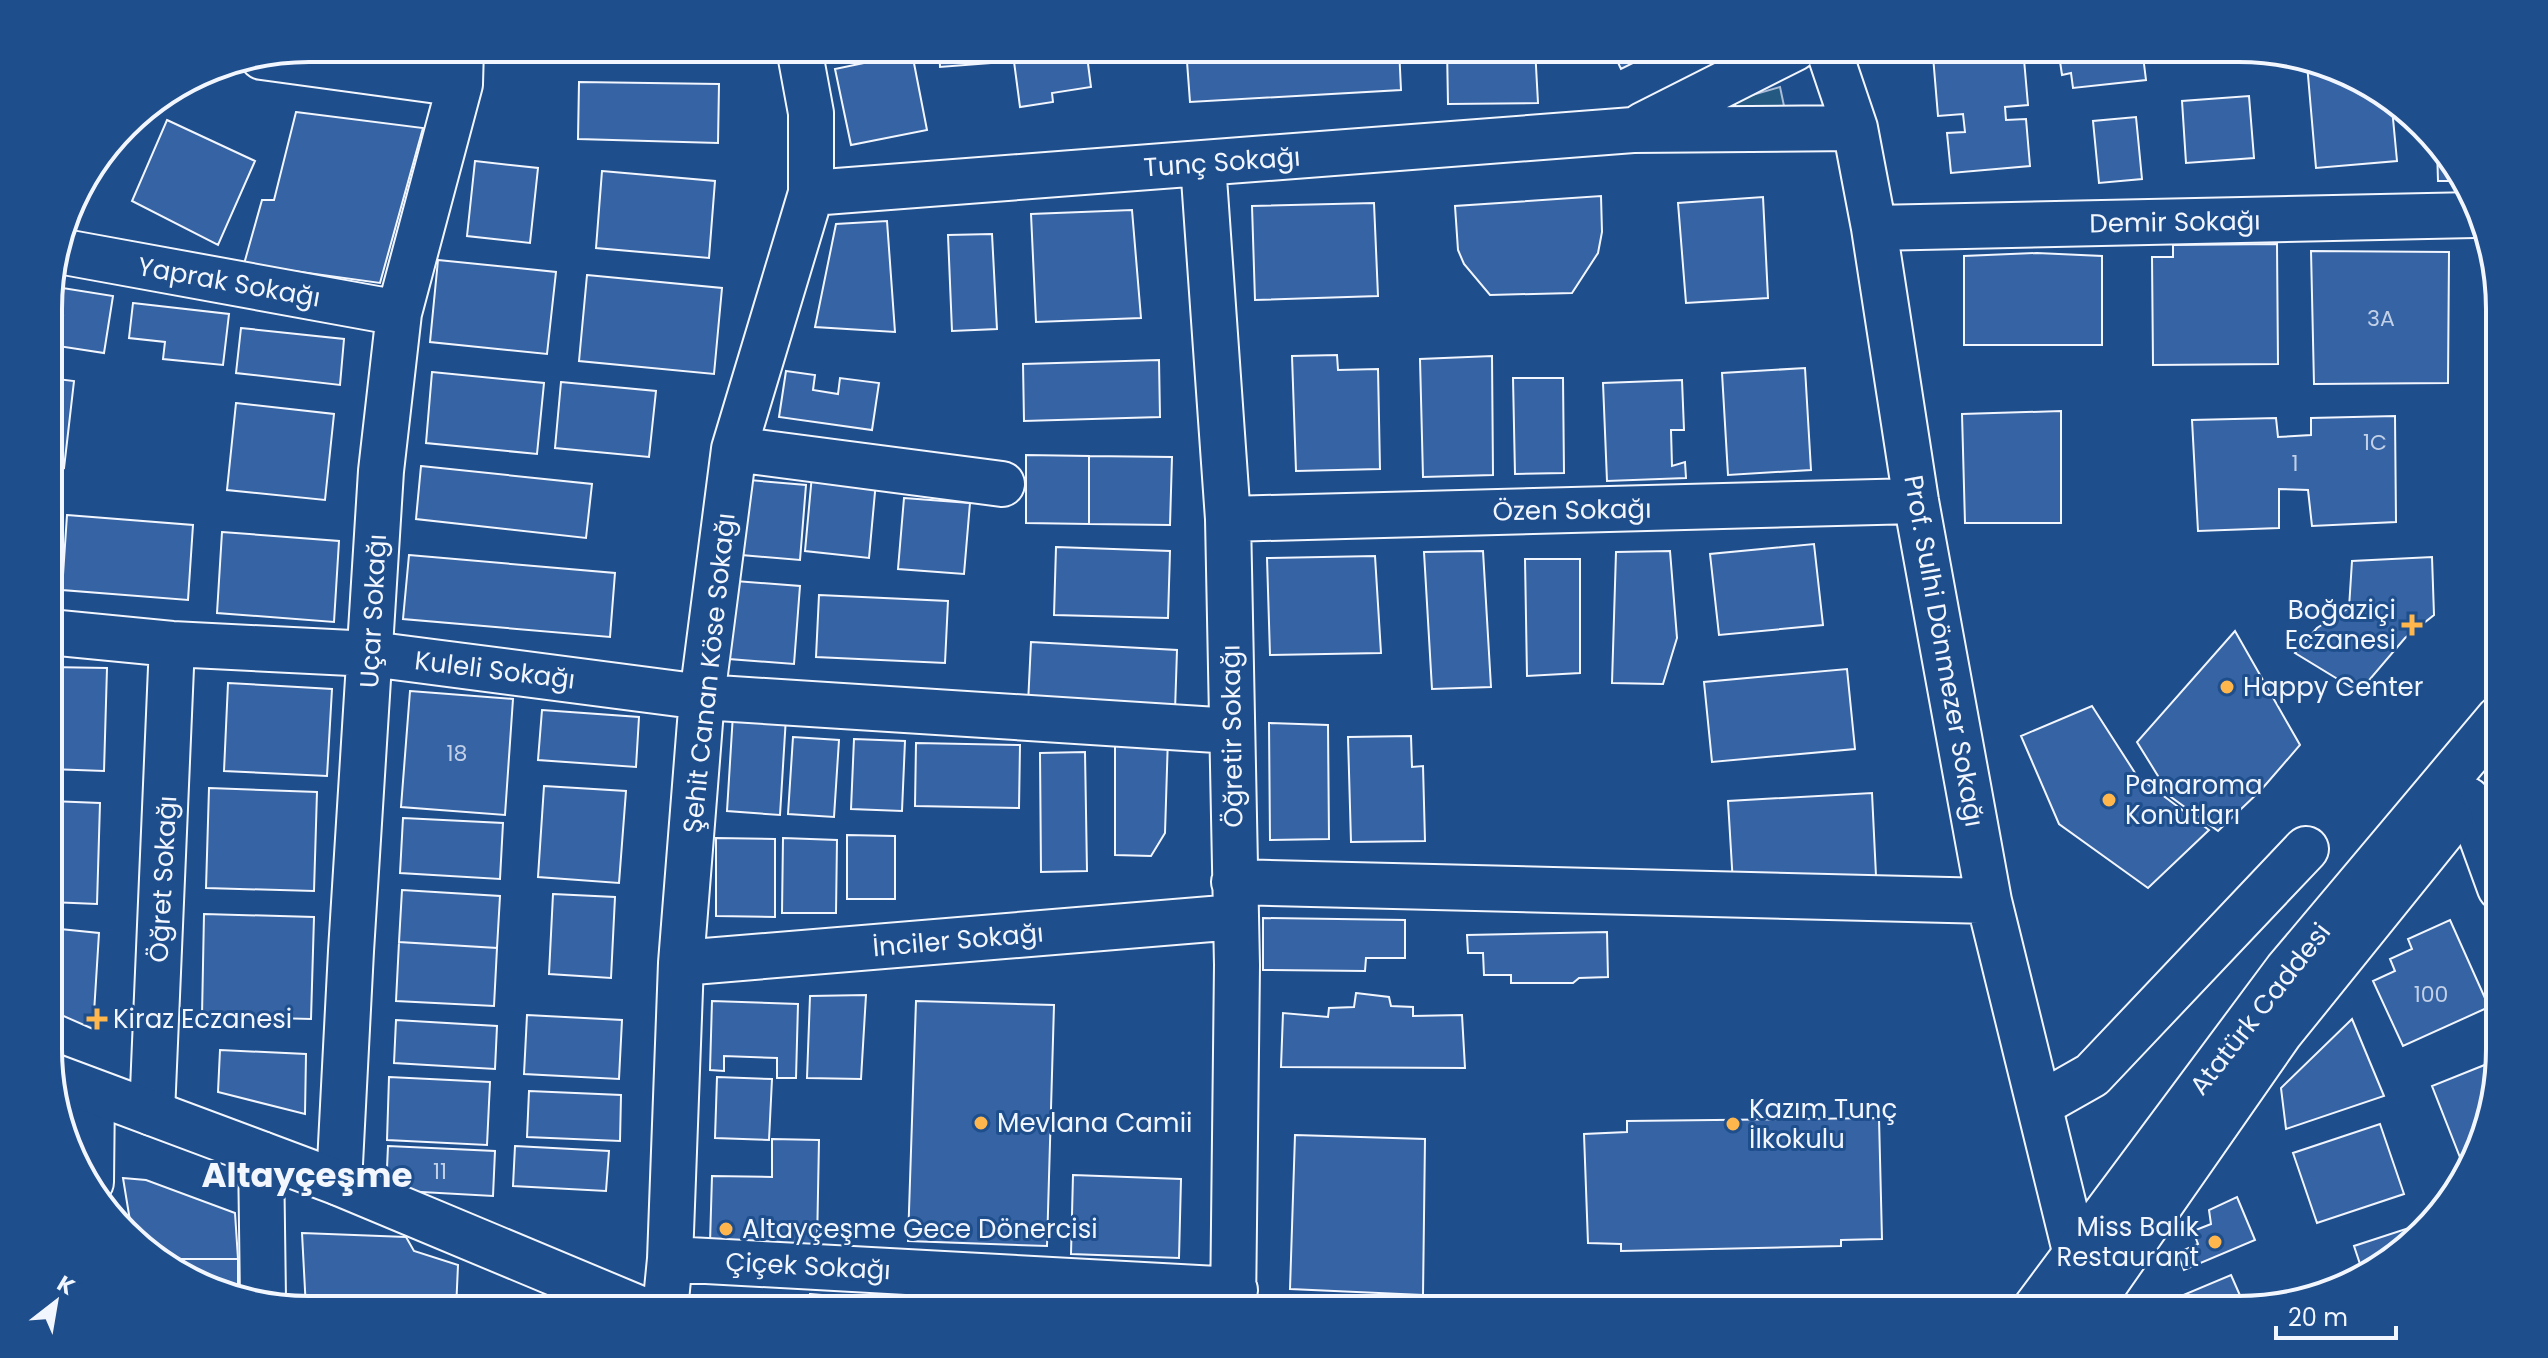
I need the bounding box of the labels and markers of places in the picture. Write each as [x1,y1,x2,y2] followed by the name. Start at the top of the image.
[2285,592,2396,658] place label: Boğaziçi Eczanesi
[2403,616,2421,634] marker: Boğaziçi Eczanesi
[2243,669,2423,705] place label: Happy Center
[2218,678,2236,696] marker: Happy Center
[2125,767,2263,833] place label: Panaroma Konutları
[2100,791,2118,809] marker: Panaroma Konutları
[113,1001,292,1037] place label: Kiraz Eczanesi
[88,1010,106,1028] marker: Kiraz Eczanesi
[1749,1091,1897,1157] place label: Kazım Tunç İlkokulu
[997,1105,1192,1141] place label: Mevlana Camii
[972,1114,990,1132] marker: Mevlana Camii
[1724,1115,1742,1133] marker: Kazım Tunç İlkokulu
[2056,1209,2200,1275] place label: Miss Balık Restaurant
[742,1211,1098,1247] place label: Altayçeşme Gece Dönercisi
[717,1220,735,1238] marker: Altayçeşme Gece Dönercisi
[2206,1233,2224,1251] marker: Miss Balık Restaurant

